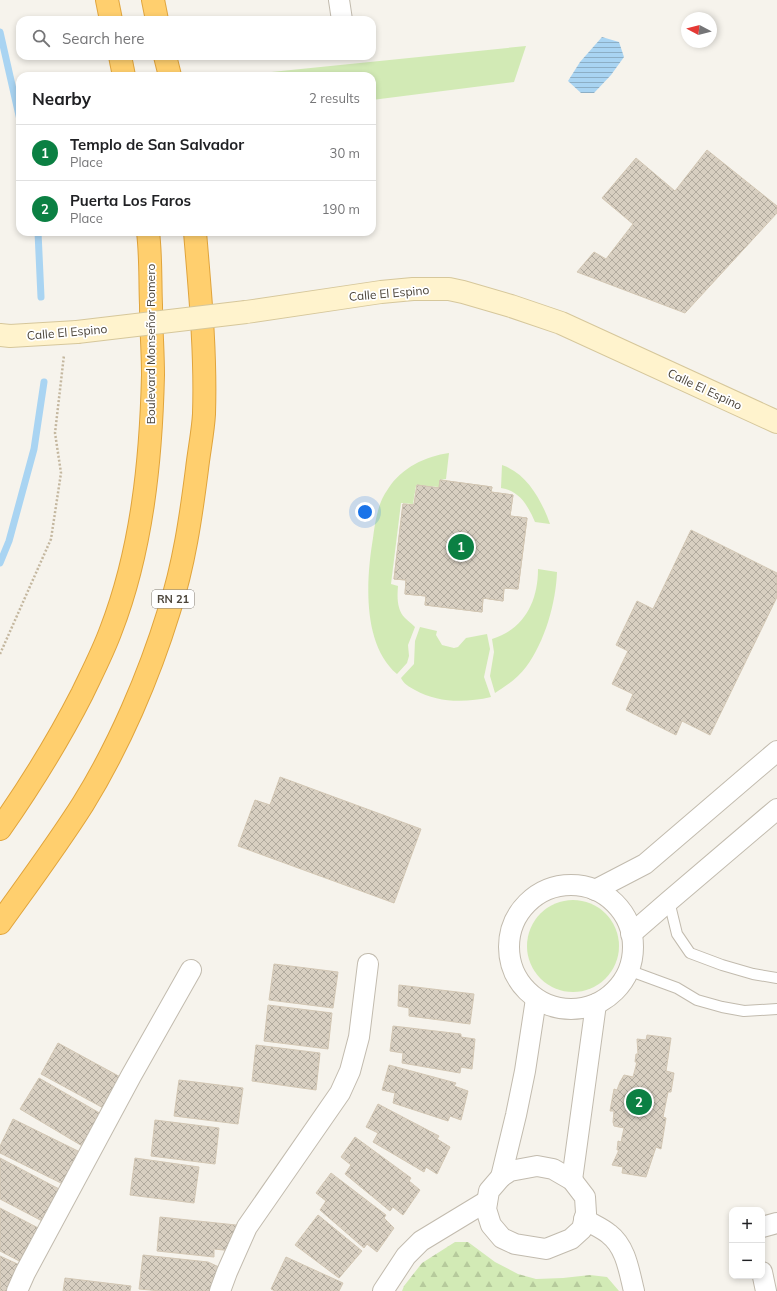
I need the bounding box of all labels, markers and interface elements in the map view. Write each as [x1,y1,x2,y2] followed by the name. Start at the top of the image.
[681,12,717,48] north arrow
[16,16,376,60] search box
[30,27,52,49] icon: search
[62,29,144,48] text: Search here
[32,88,91,109] text: Nearby
[309,90,360,106] text: 2 results
[70,135,244,154] text: Templo de San Salvador
[41,145,49,161] text: 1
[330,145,360,161] text: 30 m
[70,154,103,170] text: Place
[70,191,191,210] text: Puerta Los Faros
[41,201,49,217] text: 2
[322,201,360,217] text: 190 m
[70,210,103,226] text: Place
[143,264,158,424] street label: Boulevard Monseñor Romero
[348,282,430,304] street label: Calle El Espino
[26,321,108,343] street label: Calle El Espino
[665,365,745,413] street label: Calle El Espino
[355,502,375,522] your location
[448,532,474,562] pin: 1
[152,590,194,608] road number: RN 21
[626,1087,652,1117] pin: 2
[729,1207,765,1279] map controls
[729,1207,765,1243] button: +
[729,1243,765,1279] button: −

